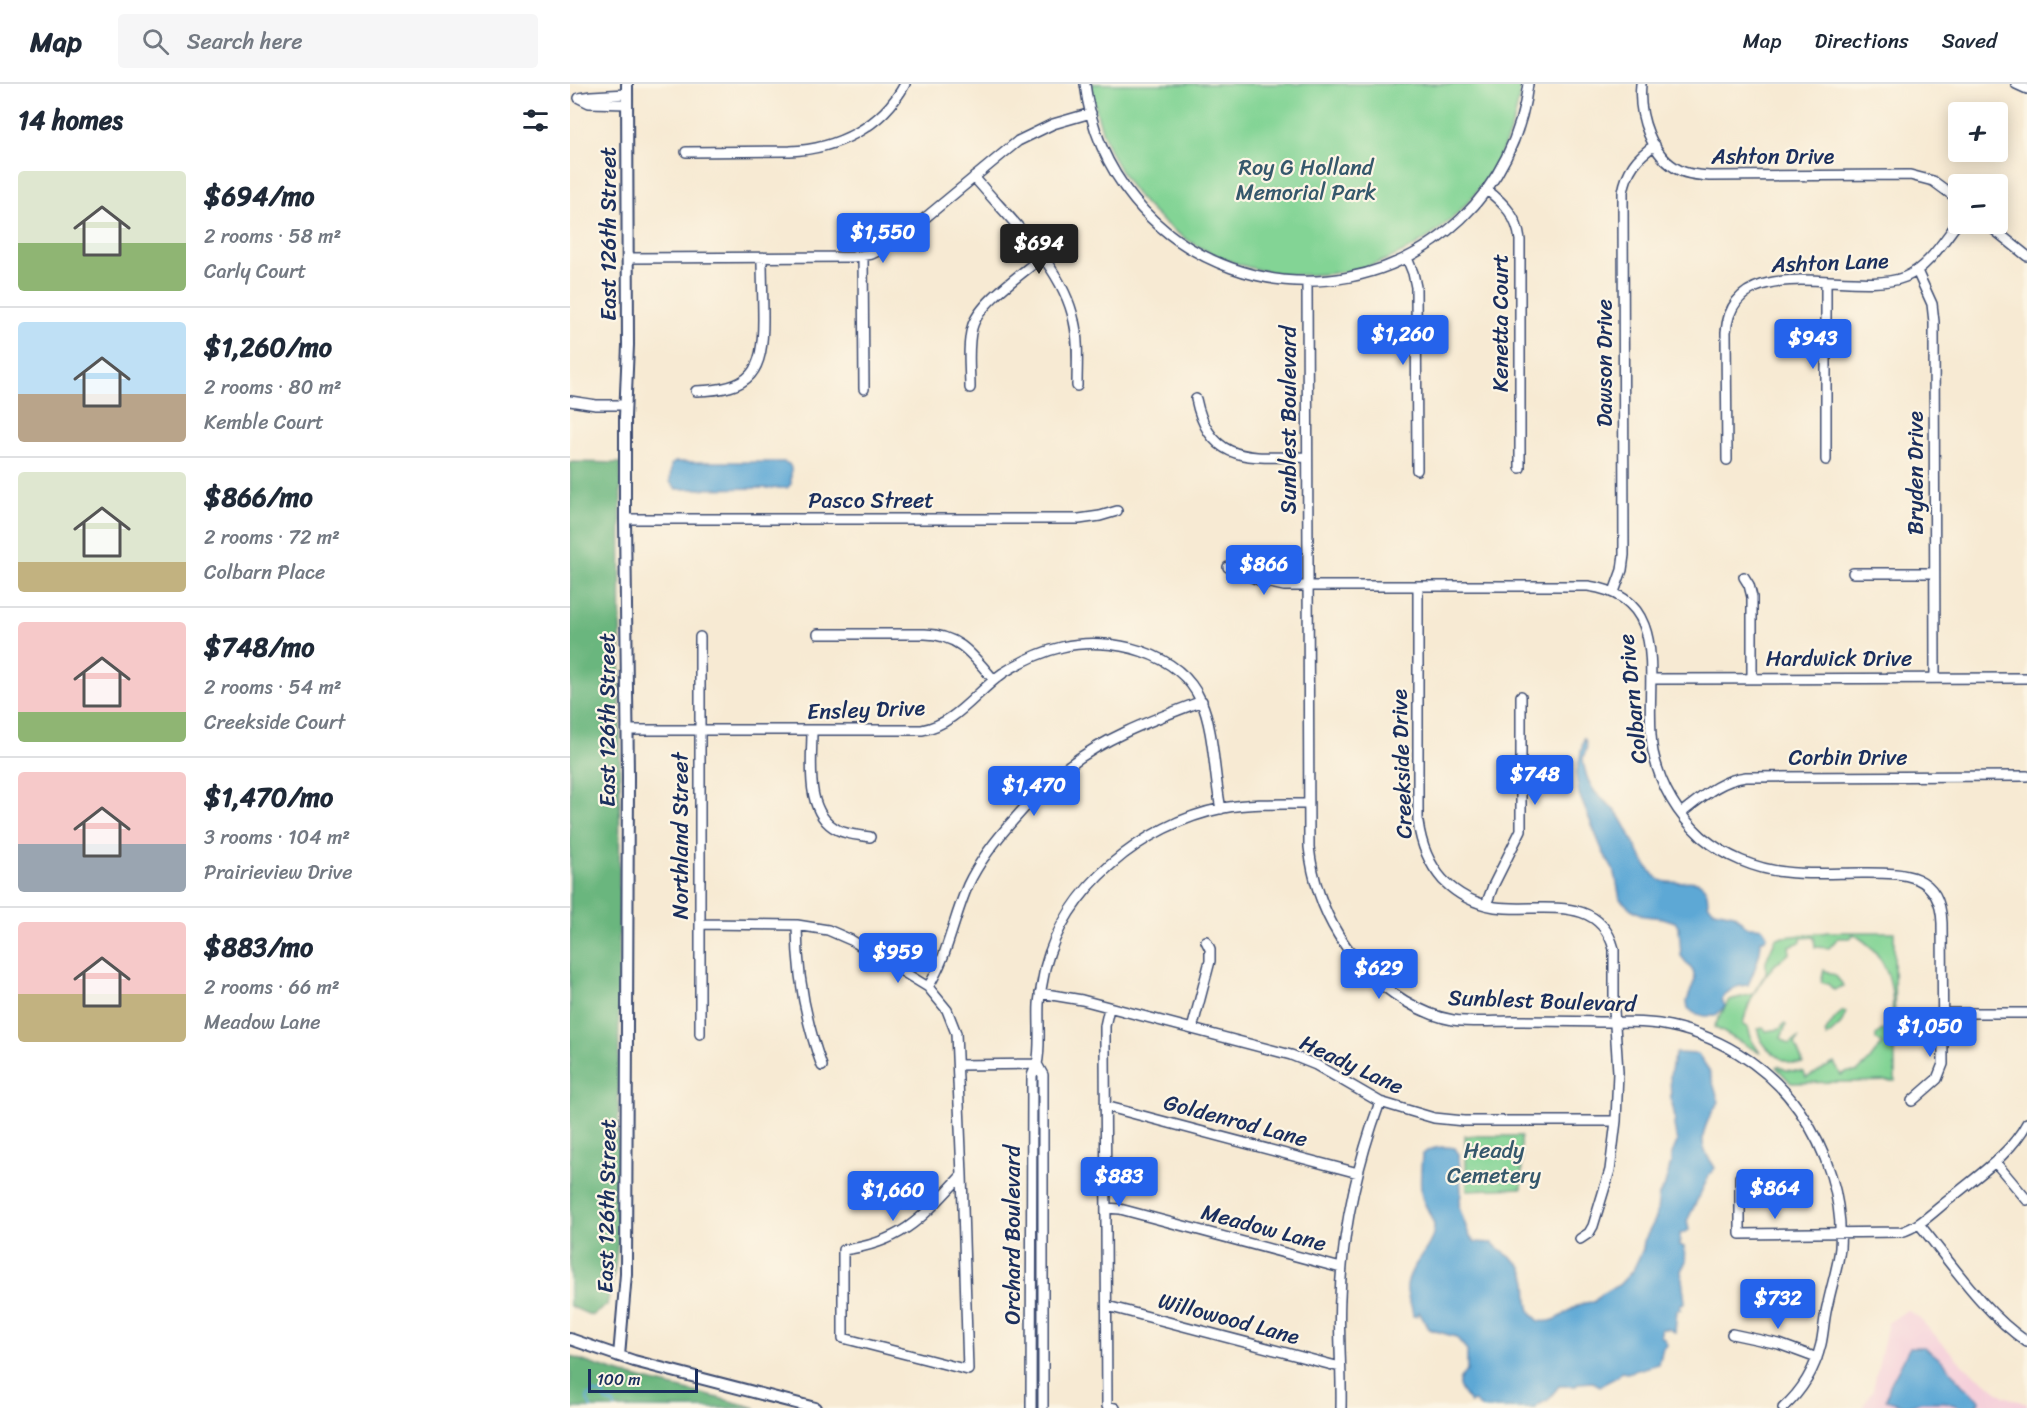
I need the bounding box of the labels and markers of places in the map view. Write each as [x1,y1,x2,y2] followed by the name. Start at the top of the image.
[834,213,932,264] pin: $1,550
[1003,224,1075,275] pin: $694
[1354,315,1452,366] pin: $1,260
[1777,319,1849,370] pin: $943
[1228,545,1300,596] pin: $866
[1499,755,1571,806] pin: $748
[985,766,1083,817] pin: $1,470
[862,933,934,984] pin: $959
[1343,949,1415,1000] pin: $629
[1881,1007,1979,1058] pin: $1,050
[1083,1157,1155,1208] pin: $883
[1739,1169,1811,1220] pin: $864
[844,1171,942,1222] pin: $1,660
[1742,1279,1814,1330] pin: $732

